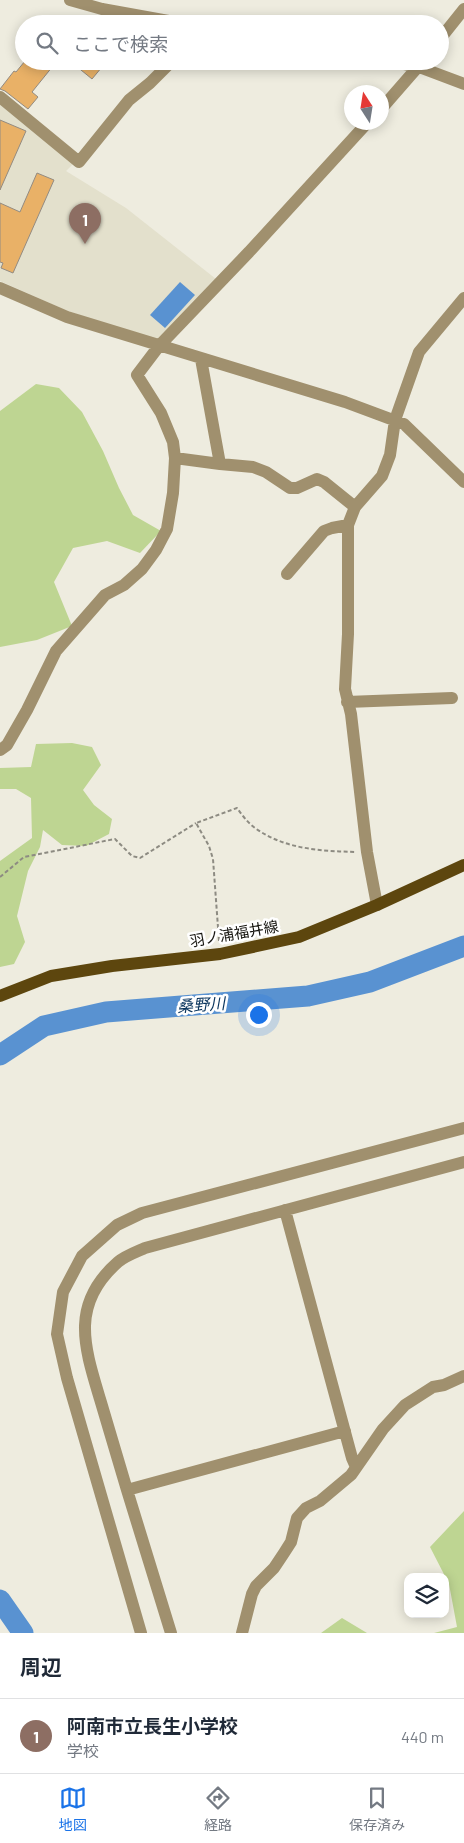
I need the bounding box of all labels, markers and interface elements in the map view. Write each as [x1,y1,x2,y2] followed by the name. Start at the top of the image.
[15,15,449,70] search box
[33,29,61,57] icon: search
[73,32,168,55] text: ここで検索
[344,85,389,130] north arrow
[69,203,101,244] pin: 1
[188,916,280,950] street label: 羽ノ浦福井線
[176,993,228,1015] water label: 桑野川
[246,1002,272,1028] your location
[404,1573,449,1618] map controls
[404,1573,449,1618] button: layers
[20,1654,62,1679] text: 周辺
[67,1714,238,1737] text: 阿南市立長生小学校
[33,1727,39,1746] text: 1
[401,1727,444,1746] text: 440 m
[67,1741,99,1760] text: 学校
[59,1784,87,1834] tab: 地図
[204,1784,232,1834] tab: 経路
[349,1784,405,1834] tab: 保存済み

